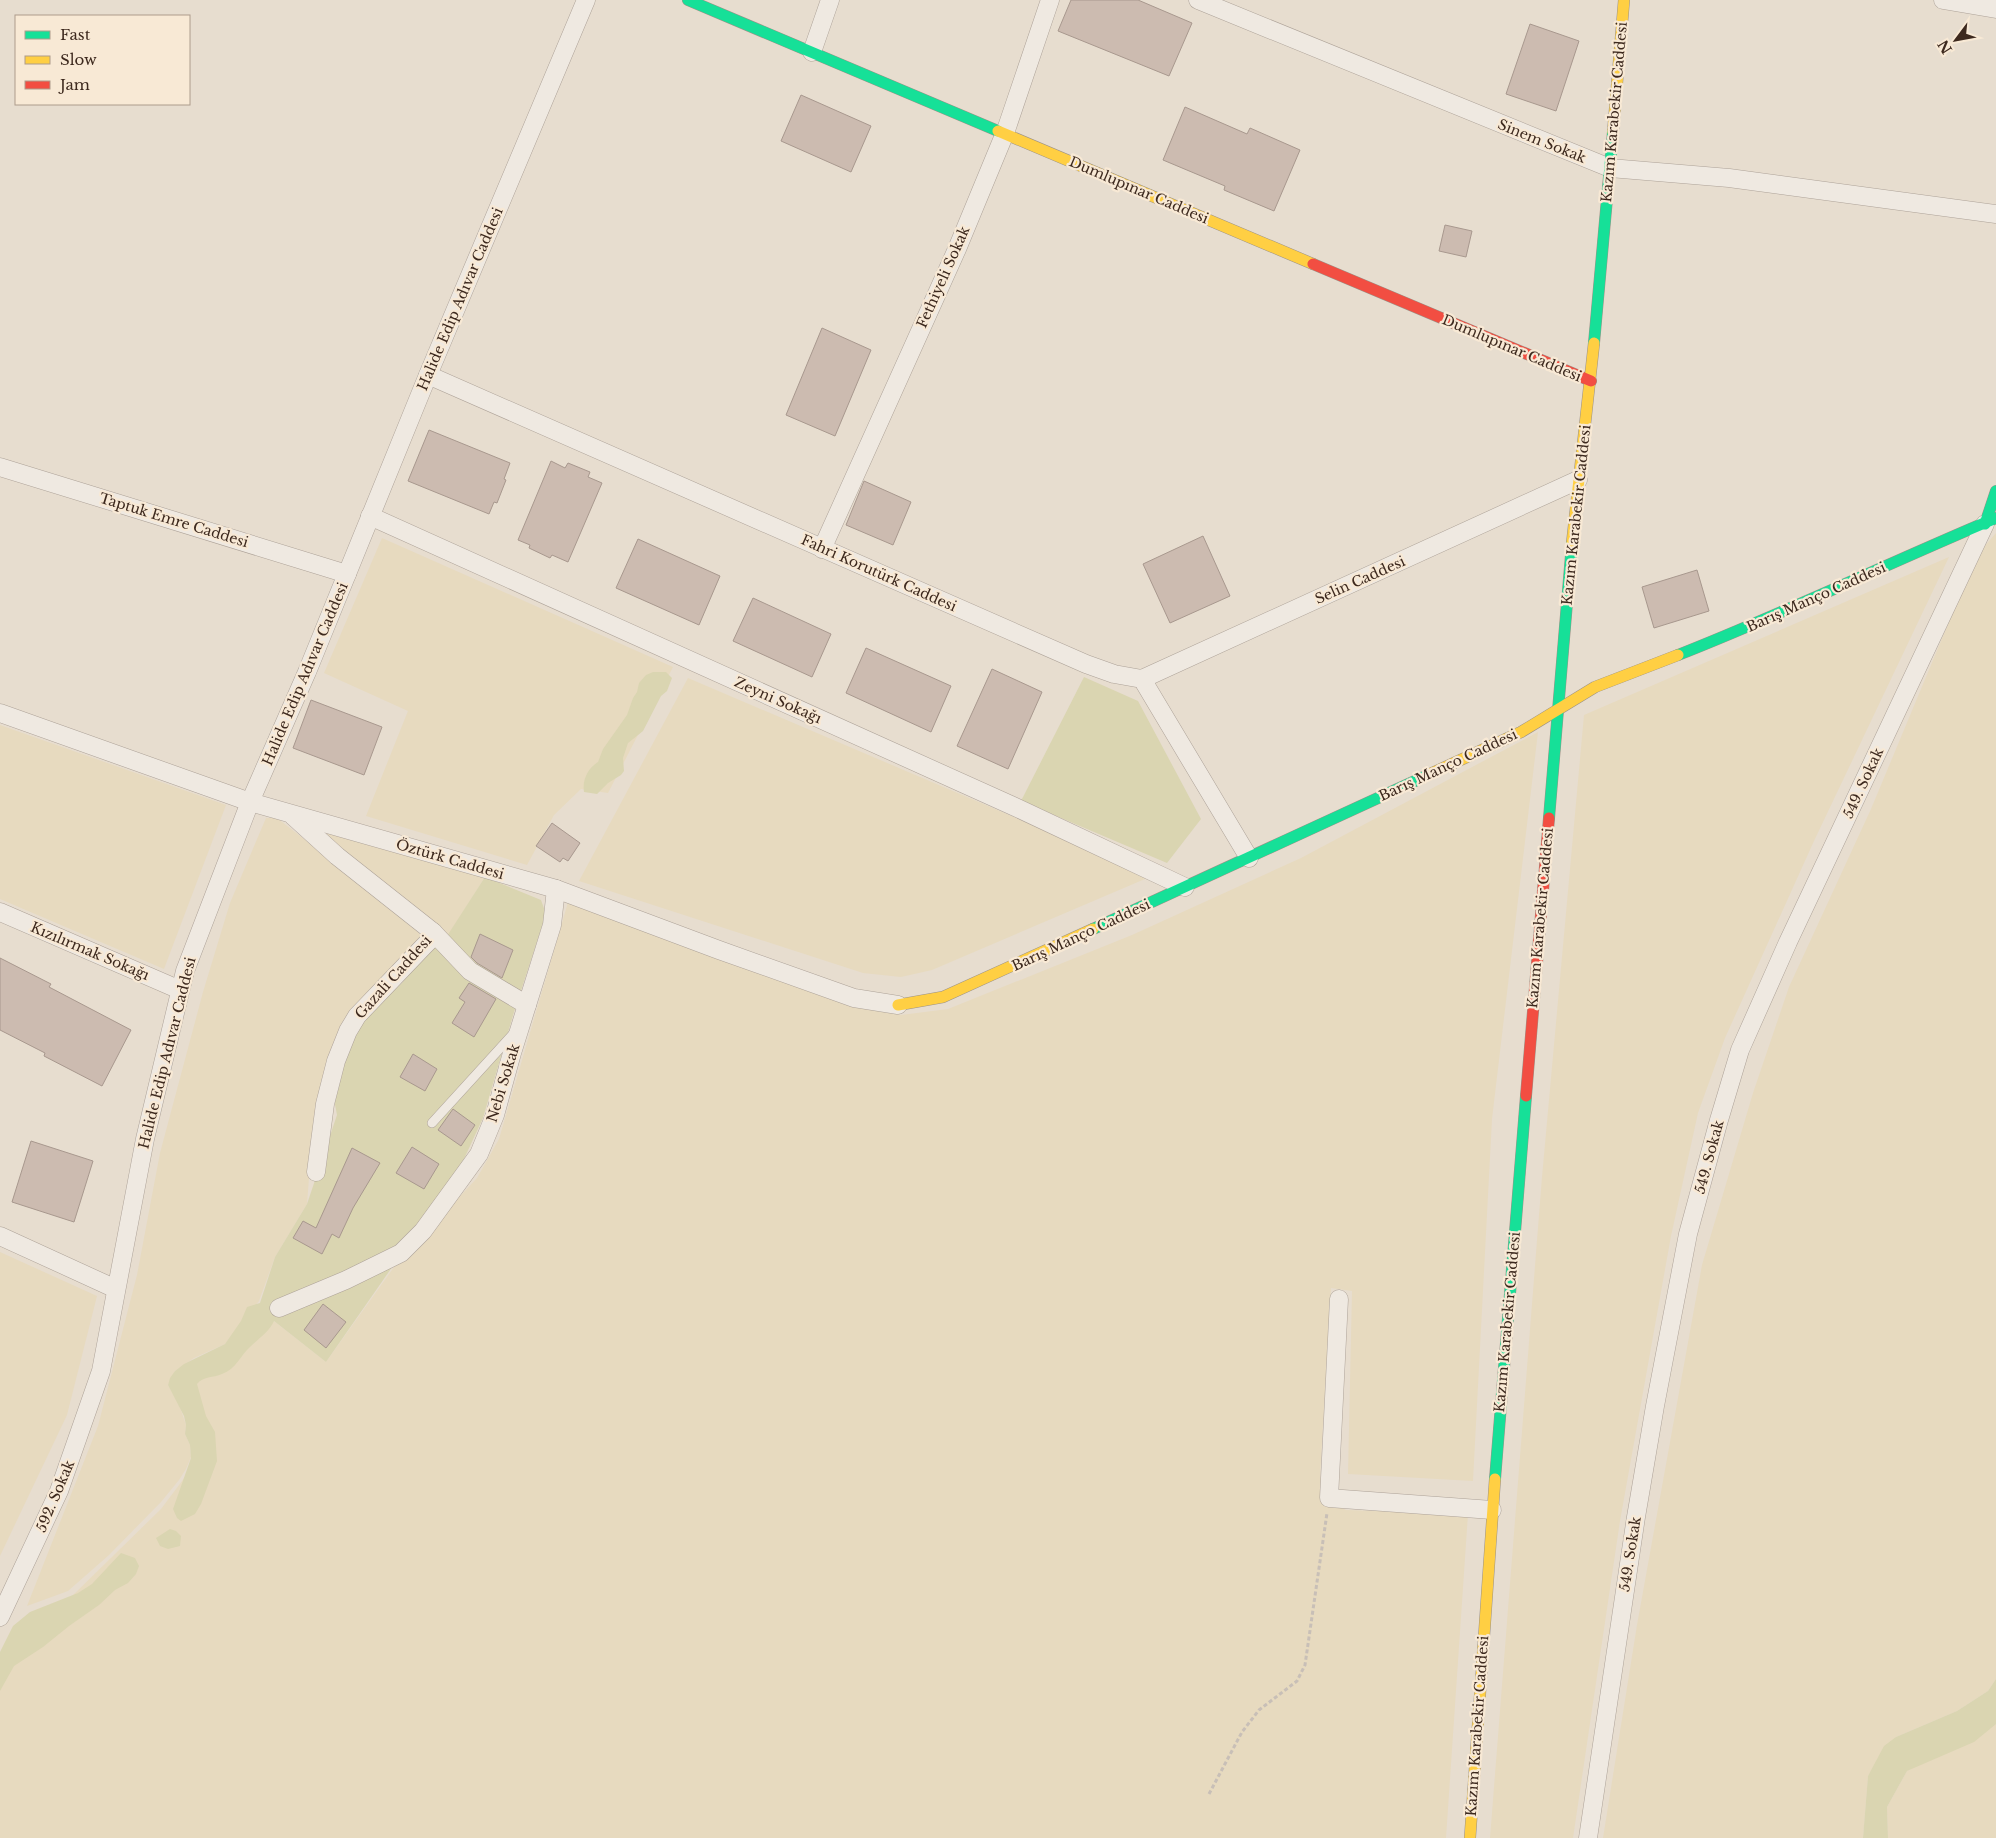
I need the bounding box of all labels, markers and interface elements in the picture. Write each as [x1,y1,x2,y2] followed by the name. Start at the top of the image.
[15,15,190,105] legend
[1931,15,1981,65] north arrow
[1597,21,1631,203] street label: Kazım Karabekir Caddesi
[60,25,91,44] text: Fast
[1934,37,1956,57] text: N
[60,50,97,69] text: Slow
[58,75,90,94] text: Jam
[1495,115,1589,167] street label: Sinem Sokak
[1067,152,1212,228] street label: Dumlupınar Caddesi
[413,205,507,393] street label: Halide Edip Adıvar Caddesi
[912,223,974,331] street label: Fethiyeli Sokak
[1440,310,1585,386] street label: Dumlupınar Caddesi
[1558,424,1594,606] street label: Kazım Karabekir Caddesi
[97,489,251,551] street label: Taptuk Emre Caddesi
[798,531,960,616] street label: Fahri Korutürk Caddesi
[1312,552,1408,608] street label: Selin Caddesi
[1744,558,1889,636] street label: Barış Manço Caddesi
[258,580,352,768] street label: Halide Edip Adıvar Caddesi
[732,673,825,727] street label: Zeyni Sokağı
[1376,725,1520,805] street label: Barış Manço Caddesi
[1839,745,1887,821] street label: 549. Sokak
[1523,827,1557,1009] street label: Kazım Karabekir Caddesi
[394,834,507,883] street label: Öztürk Caddesi
[1009,895,1153,975] street label: Barış Manço Caddesi
[28,918,152,984] street label: Kızılırmak Sokağı
[351,931,435,1022] street label: Gazali Caddesi
[134,955,200,1151] street label: Halide Edip Adıvar Caddesi
[482,1041,524,1125] street label: Nebi Sokak
[1691,1118,1728,1196] street label: 549. Sokak
[1490,1231,1524,1413] street label: Kazım Karabekir Caddesi
[32,1457,78,1535] street label: 592. Sokak
[1615,1515,1645,1593] street label: 549. Sokak
[1462,1635,1492,1817] street label: Kazım Karabekir Caddesi

